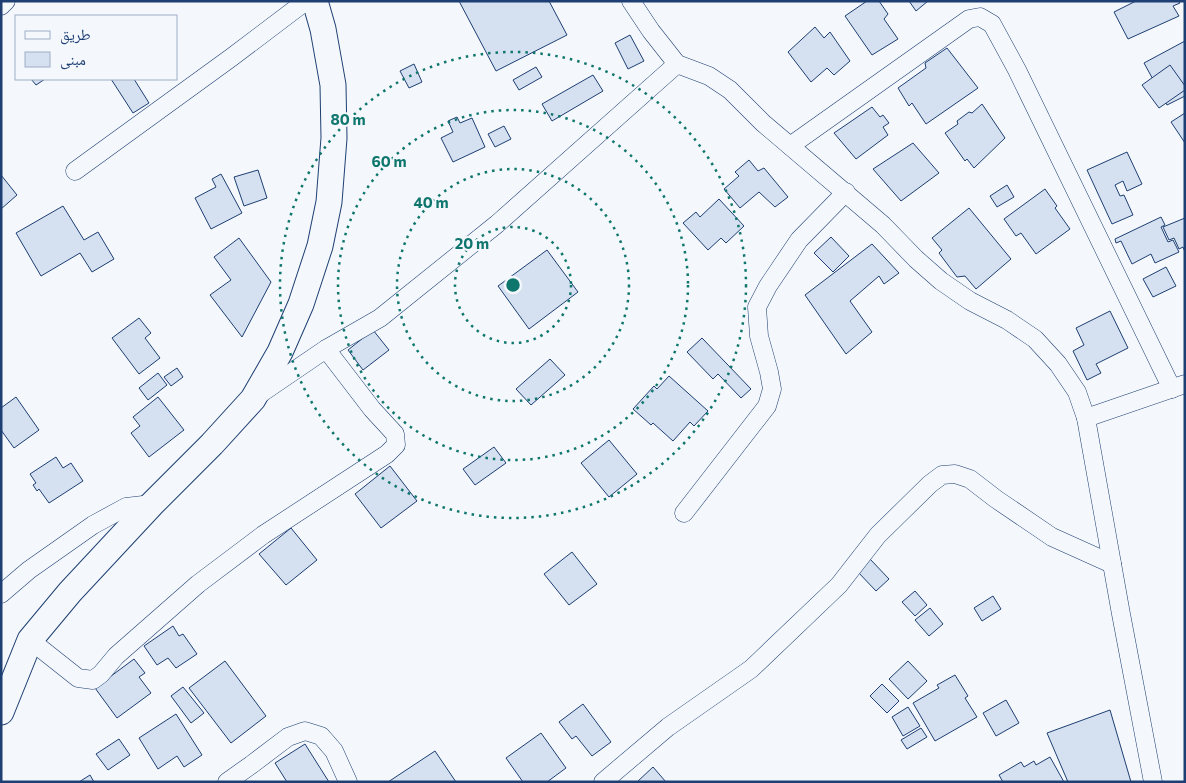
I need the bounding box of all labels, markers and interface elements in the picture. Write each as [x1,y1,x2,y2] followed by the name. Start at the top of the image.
[15,15,178,80] legend
[60,25,91,45] text: طريق
[60,50,86,70] text: مبنى
[330,110,366,128] text: 80 m
[371,152,407,170] text: 60 m
[413,193,449,211] text: 40 m
[455,234,489,252] text: 20 m
[504,276,522,294] centre of rings

